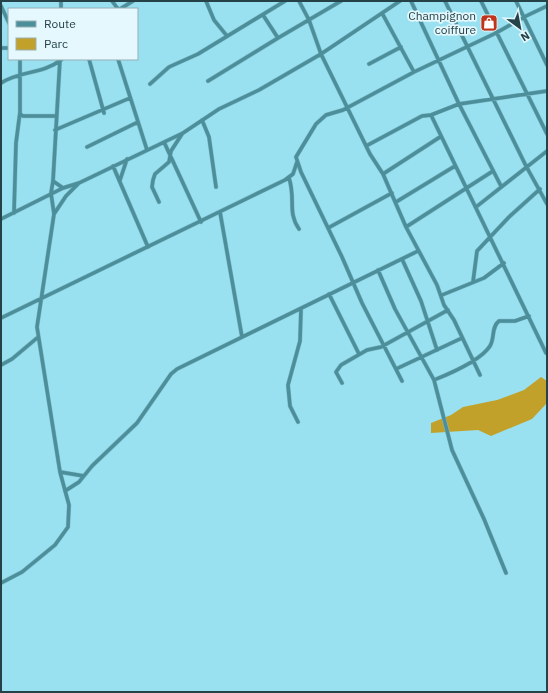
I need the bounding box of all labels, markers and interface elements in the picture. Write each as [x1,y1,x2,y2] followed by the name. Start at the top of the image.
[8,8,138,60] legend
[408,8,476,37] place label: Champignon coiffure
[500,8,540,48] north arrow
[479,13,499,33] shop icon: Champignon coiffure
[44,16,76,31] text: Route
[518,28,532,45] text: N
[44,36,68,51] text: Parc

